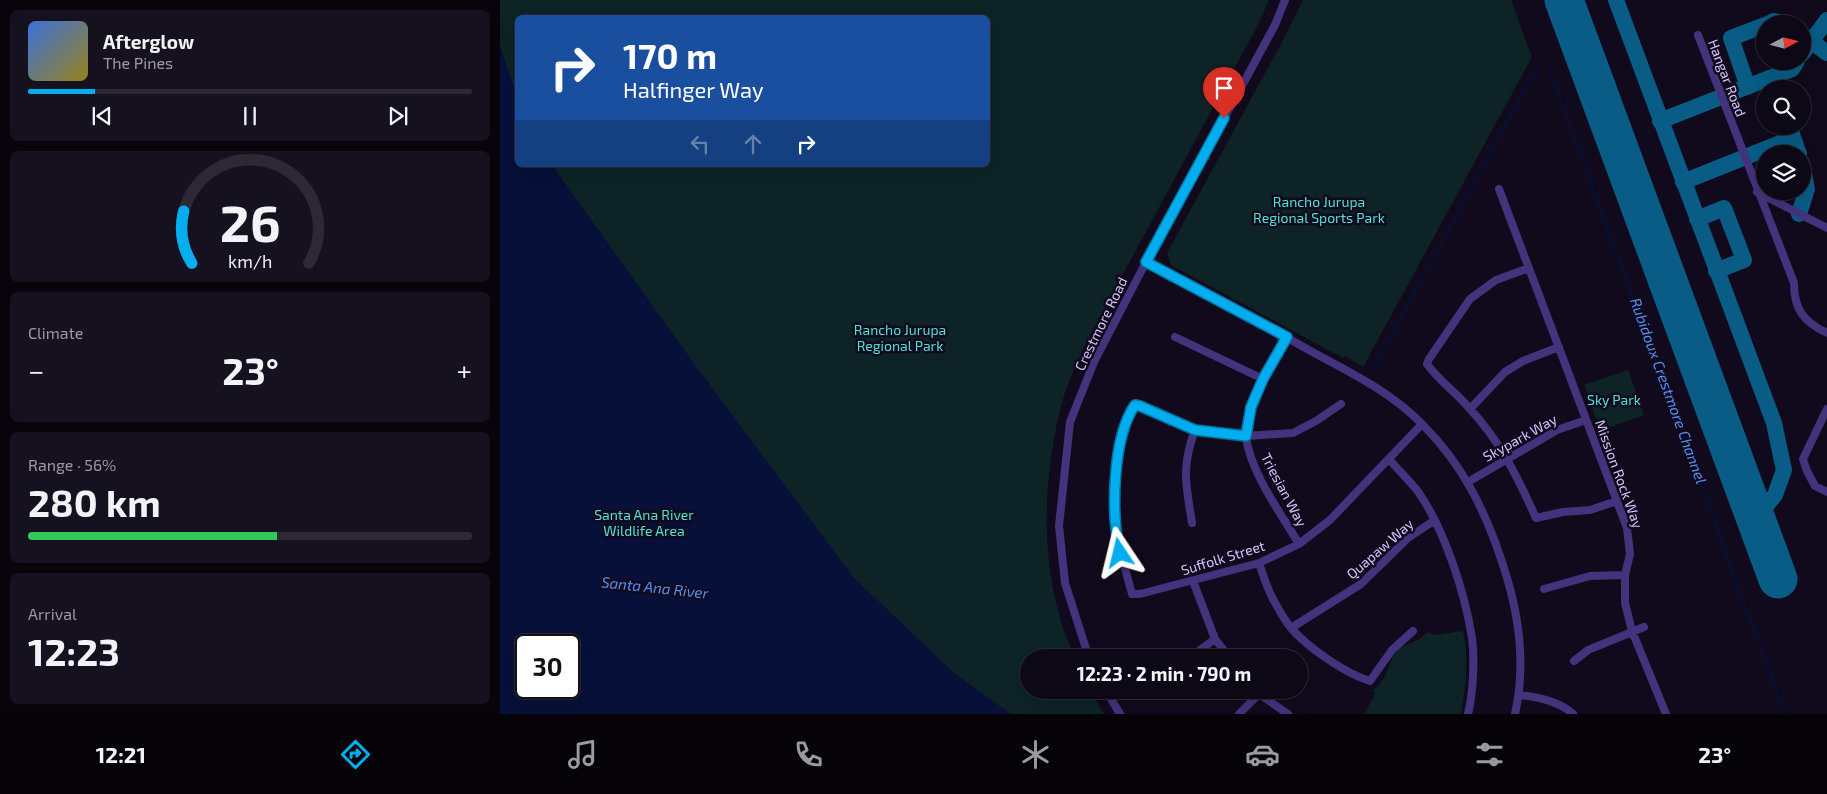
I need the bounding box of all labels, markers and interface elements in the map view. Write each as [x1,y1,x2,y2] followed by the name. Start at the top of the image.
[1756,15,1811,70] north arrow
[1756,15,1811,200] map controls
[103,30,194,53] text: Afterglow
[623,34,717,76] text: 170 m
[540,35,605,100] icon: right
[1705,37,1750,119] street label: Hangar Road
[103,53,173,72] text: The Pines
[1203,67,1245,118] pin
[1210,74,1238,102] icon: arrive
[623,76,764,102] text: Halfinger Way
[1756,80,1811,135] button: search
[88,102,116,130] icon: previous
[236,102,264,130] icon: pause
[384,102,412,130] icon: next
[686,130,714,158] icon: left
[739,130,767,158] icon: ahead
[792,130,820,158] icon: right
[1756,145,1811,200] button: layers
[220,190,280,252] text: 26
[1253,193,1385,226] park label: Rancho Jurupa Regional Sports Park
[228,250,272,272] text: km/h
[1071,274,1131,373] street label: Crestmore Road
[1627,295,1711,486] water label: Rubidoux Crestmore Channel
[854,321,946,354] park label: Rancho Jurupa Regional Park
[28,323,83,342] text: Climate
[222,347,279,393] text: 23°
[28,353,44,387] text: −
[457,353,472,387] text: +
[1587,391,1641,408] park label: Sky Park
[1480,410,1560,465] street label: Skypark Way
[1592,417,1647,531] street label: Mission Rock Way
[1258,450,1311,530] street label: Triesian Way
[28,455,116,474] text: Range · 56%
[28,479,161,525] text: 280 km
[594,506,694,539] park label: Santa Ana River Wildlife Area
[1343,515,1417,582] street label: Quapaw Way
[1093,526,1145,578] position arrow
[1179,537,1267,578] street label: Suffolk Street
[601,572,711,602] water label: Santa Ana River
[28,604,77,623] text: Arrival
[28,628,120,674] text: 12:23
[515,634,580,699] speed limit sign: 30
[1077,662,1251,685] text: 12:23 · 2 min · 790 m
[338,737,373,772] icon: directions
[565,737,600,772] icon: music
[791,737,826,772] icon: phone
[1018,737,1053,772] icon: climate
[1245,737,1280,772] icon: car
[1472,737,1507,772] icon: filters
[96,741,146,767] text: 12:21
[1698,741,1731,767] text: 23°

